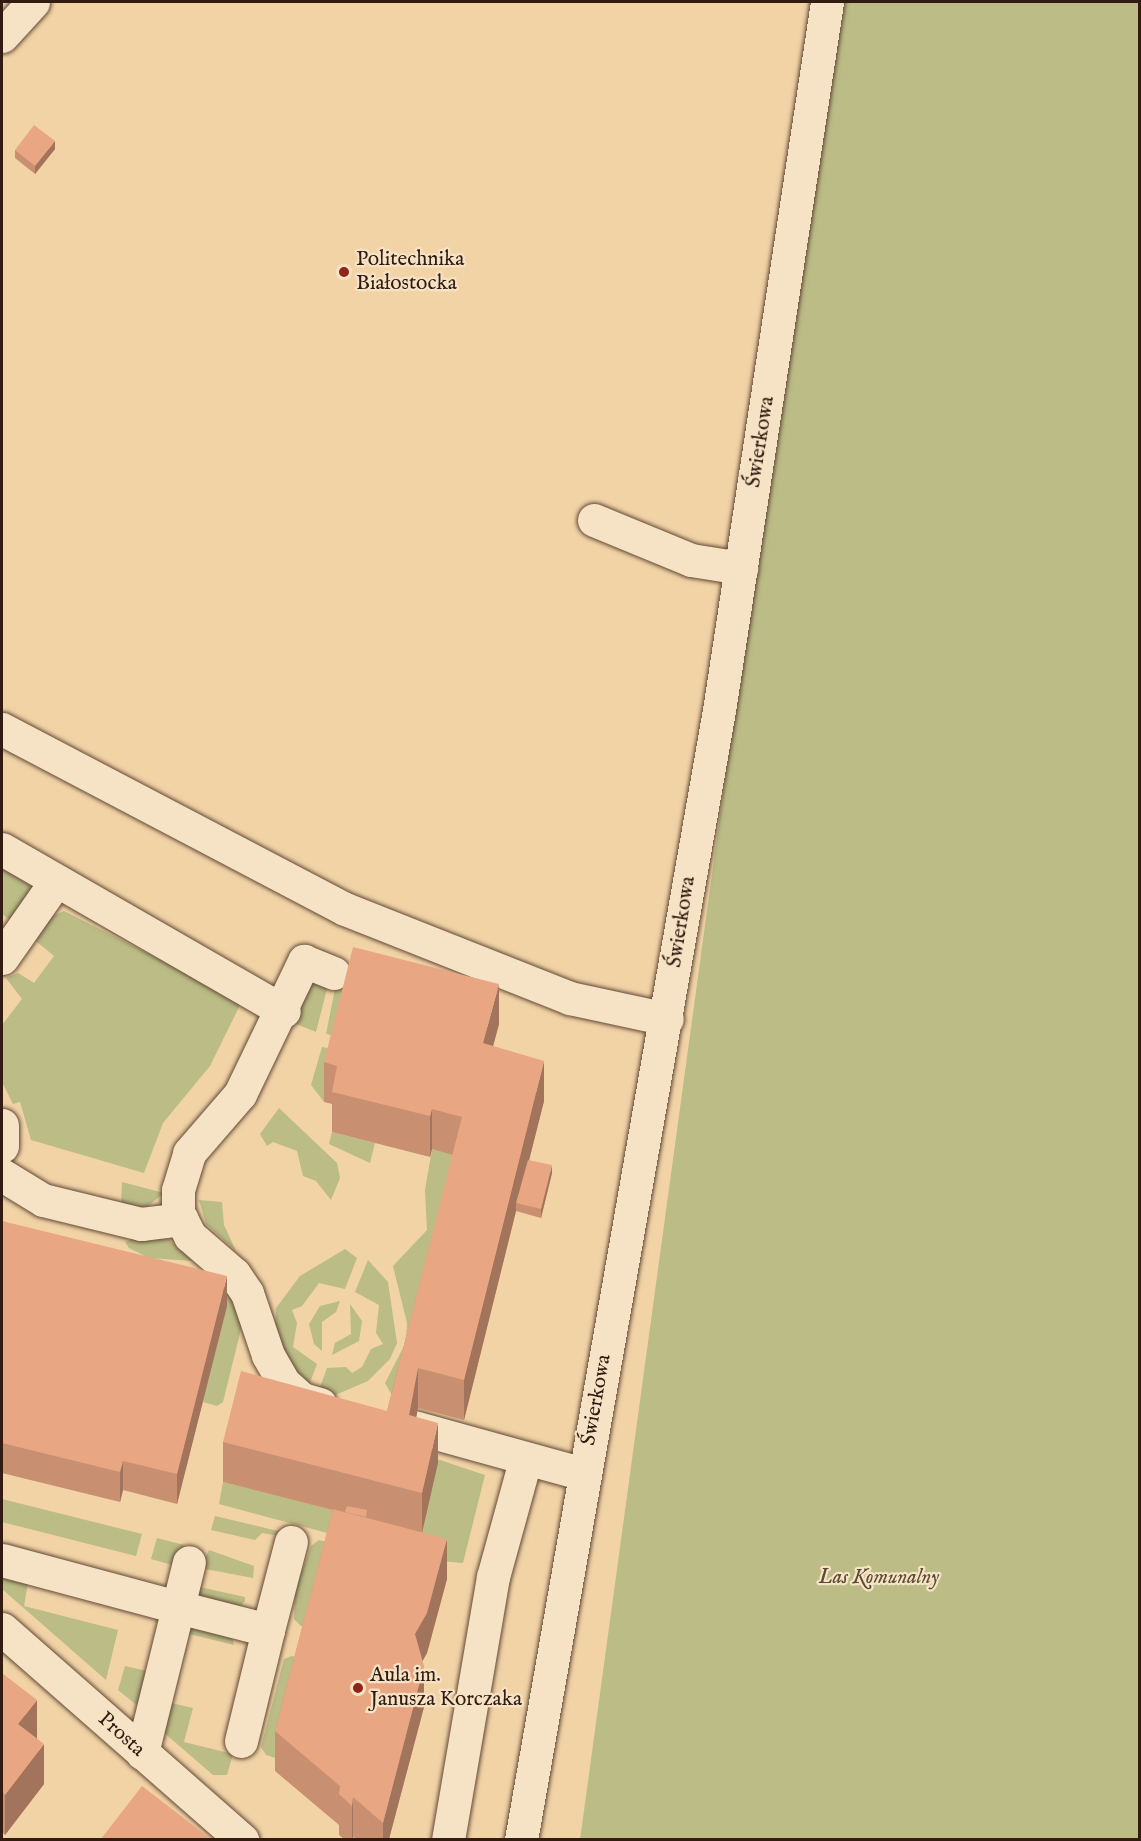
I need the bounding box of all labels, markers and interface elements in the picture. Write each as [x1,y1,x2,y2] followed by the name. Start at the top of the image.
[356,247,464,297] place label: Politechnika Białostocka
[337,265,351,279] marker: Politechnika Białostocka
[741,395,781,489] street label: Świerkowa
[662,875,702,969] street label: Świerkowa
[577,1352,617,1448] street label: Świerkowa
[819,1565,939,1591] park label: Las Komunalny
[370,1663,522,1713] place label: Aula im. Janusza Korczaka
[351,1681,365,1695] marker: Aula im. Janusza Korczaka
[92,1707,150,1763] street label: Prosta

